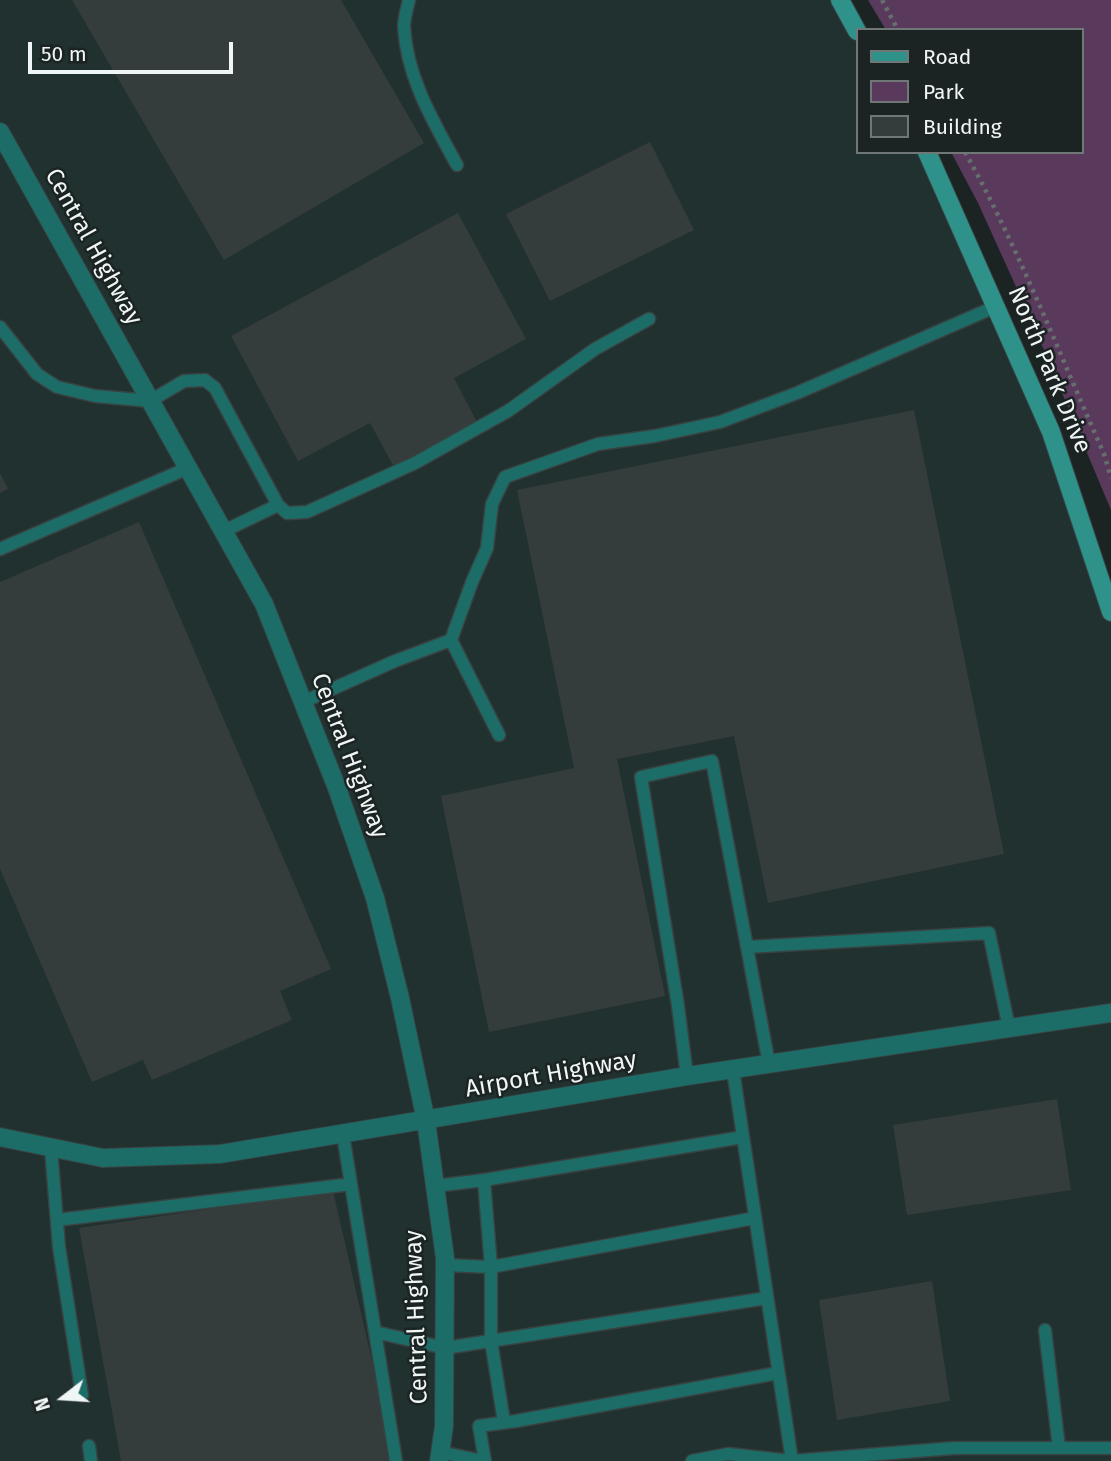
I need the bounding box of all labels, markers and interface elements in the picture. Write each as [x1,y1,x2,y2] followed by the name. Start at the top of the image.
[32,28,236,72] scale bar
[856,28,1083,154] legend
[41,41,87,67] text: 50 m
[923,44,971,70] text: Road
[923,79,964,105] text: Park
[923,114,1002,140] text: Building
[38,164,148,330] street label: Central Highway
[1001,282,1097,458] street label: North Park Drive
[304,669,394,843] street label: Central Highway
[463,1046,639,1104] street label: Airport Highway
[400,1229,434,1405] street label: Central Highway
[28,1363,98,1433] north arrow
[30,1395,55,1414] text: N

